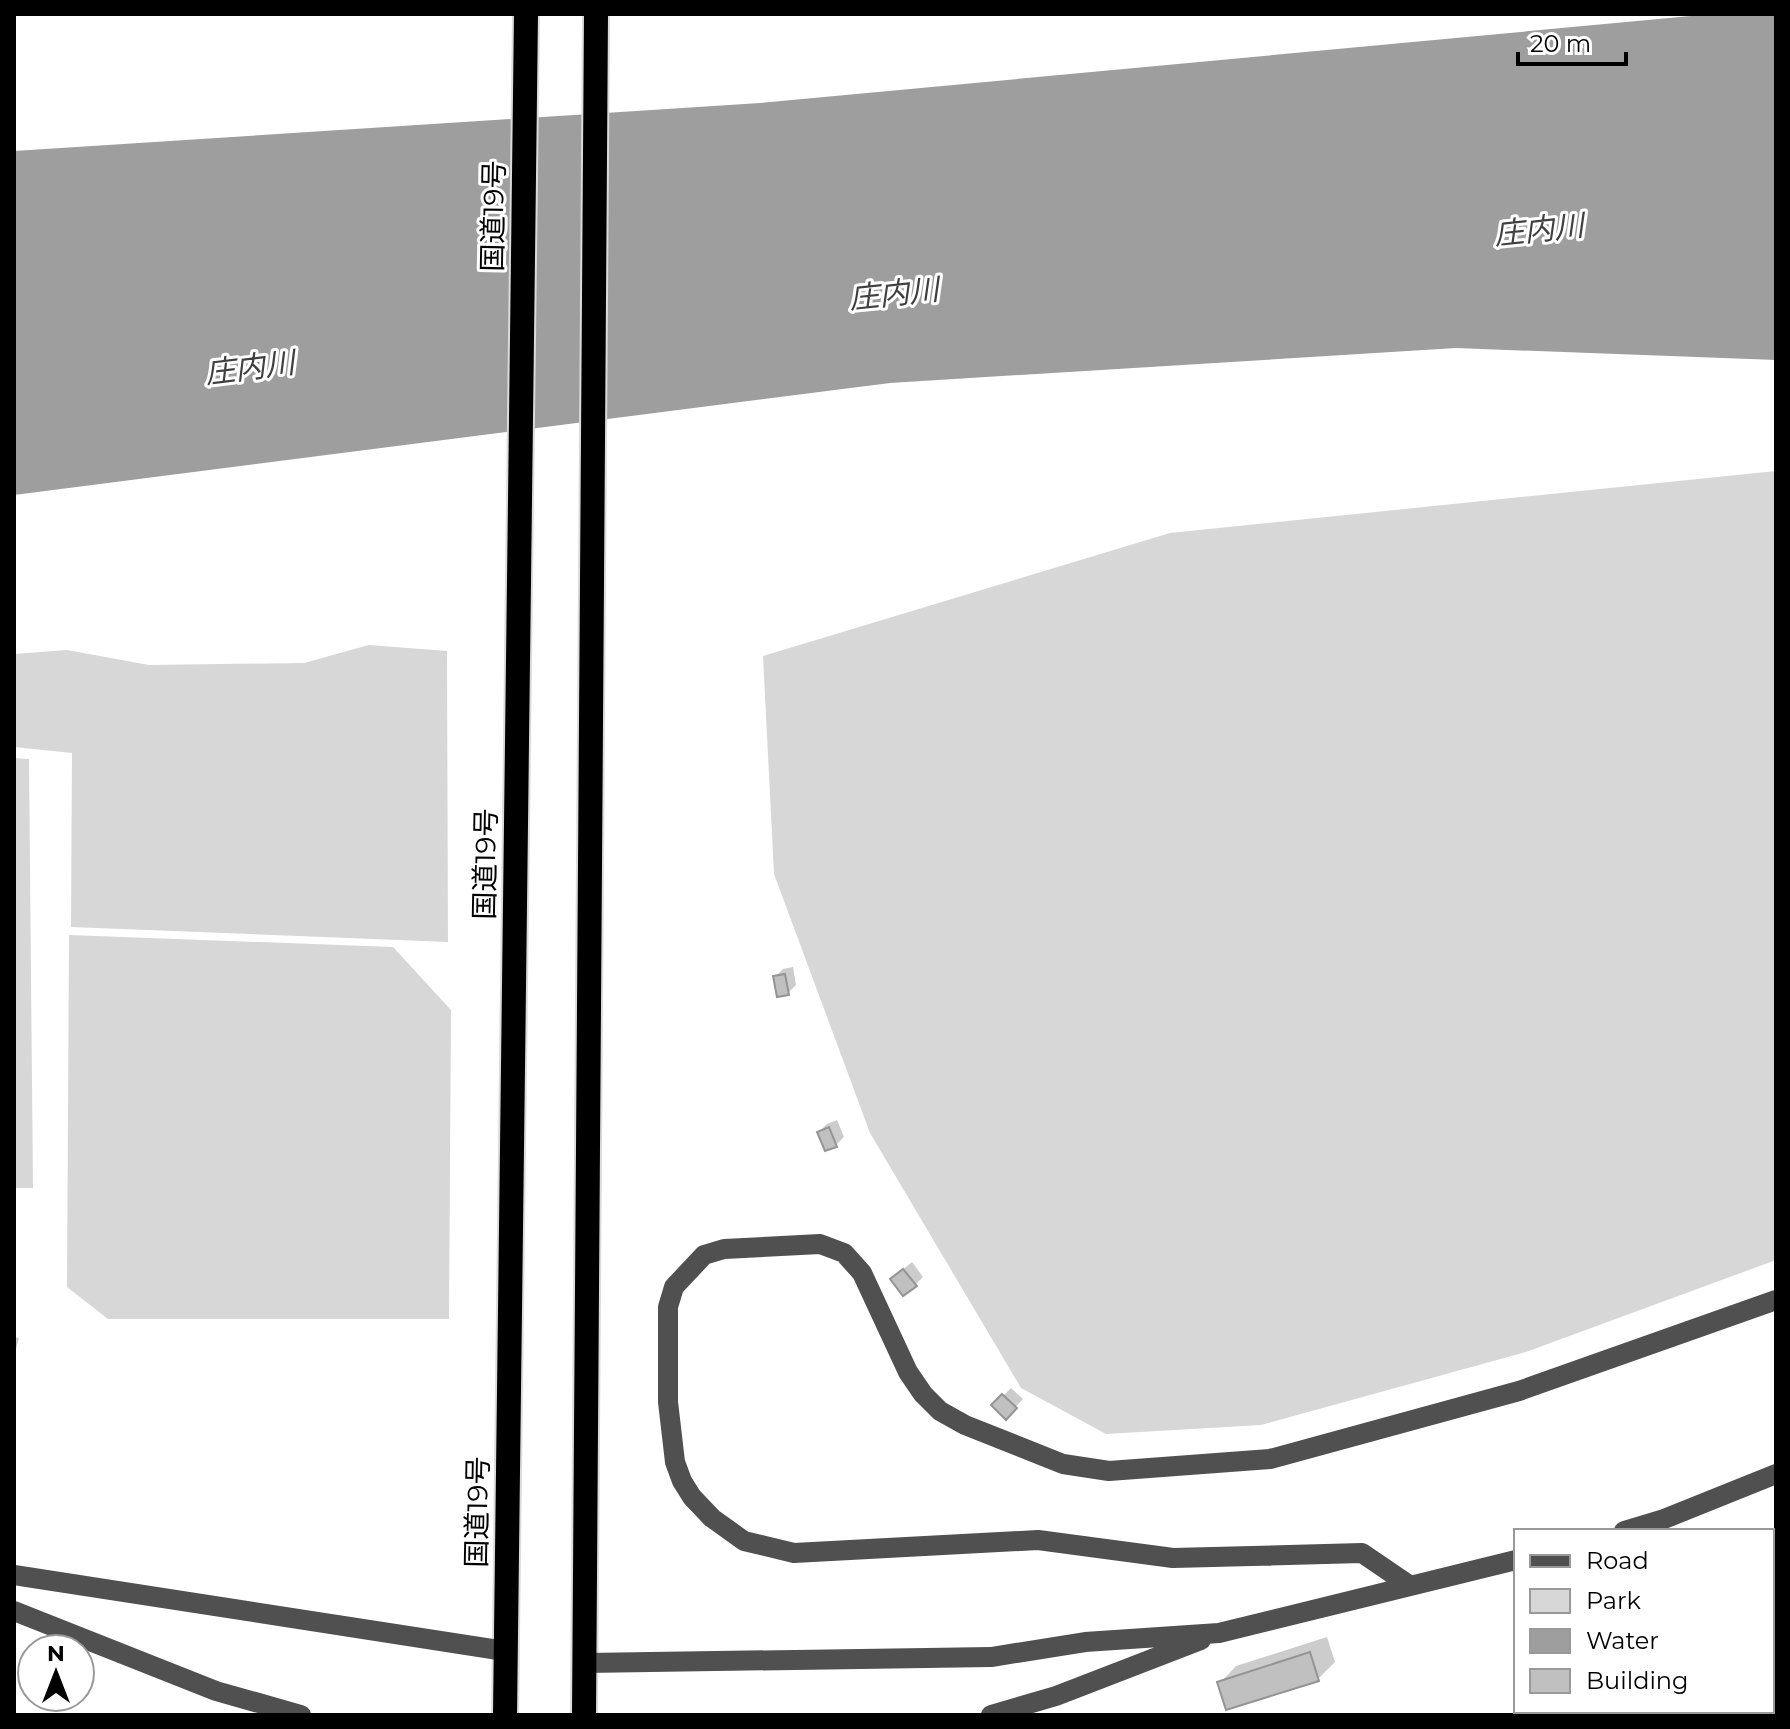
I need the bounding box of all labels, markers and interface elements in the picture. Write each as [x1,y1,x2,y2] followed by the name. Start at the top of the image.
[1518,16,1626,66] scale bar
[1530,29,1591,58] text: 20 m
[475,160,511,272] street label: 国道19号
[1492,206,1589,253] water label: 庄内川
[847,270,944,317] water label: 庄内川
[203,343,300,391] water label: 庄内川
[467,808,503,920] street label: 国道19号
[459,1456,495,1568] street label: 国道19号
[1514,1529,1774,1713] legend
[1586,1546,1649,1575] text: Road
[1586,1586,1641,1615] text: Park
[1586,1626,1659,1655] text: Water
[16,1633,96,1713] north arrow
[47,1640,65,1667] text: N
[1586,1666,1689,1695] text: Building

